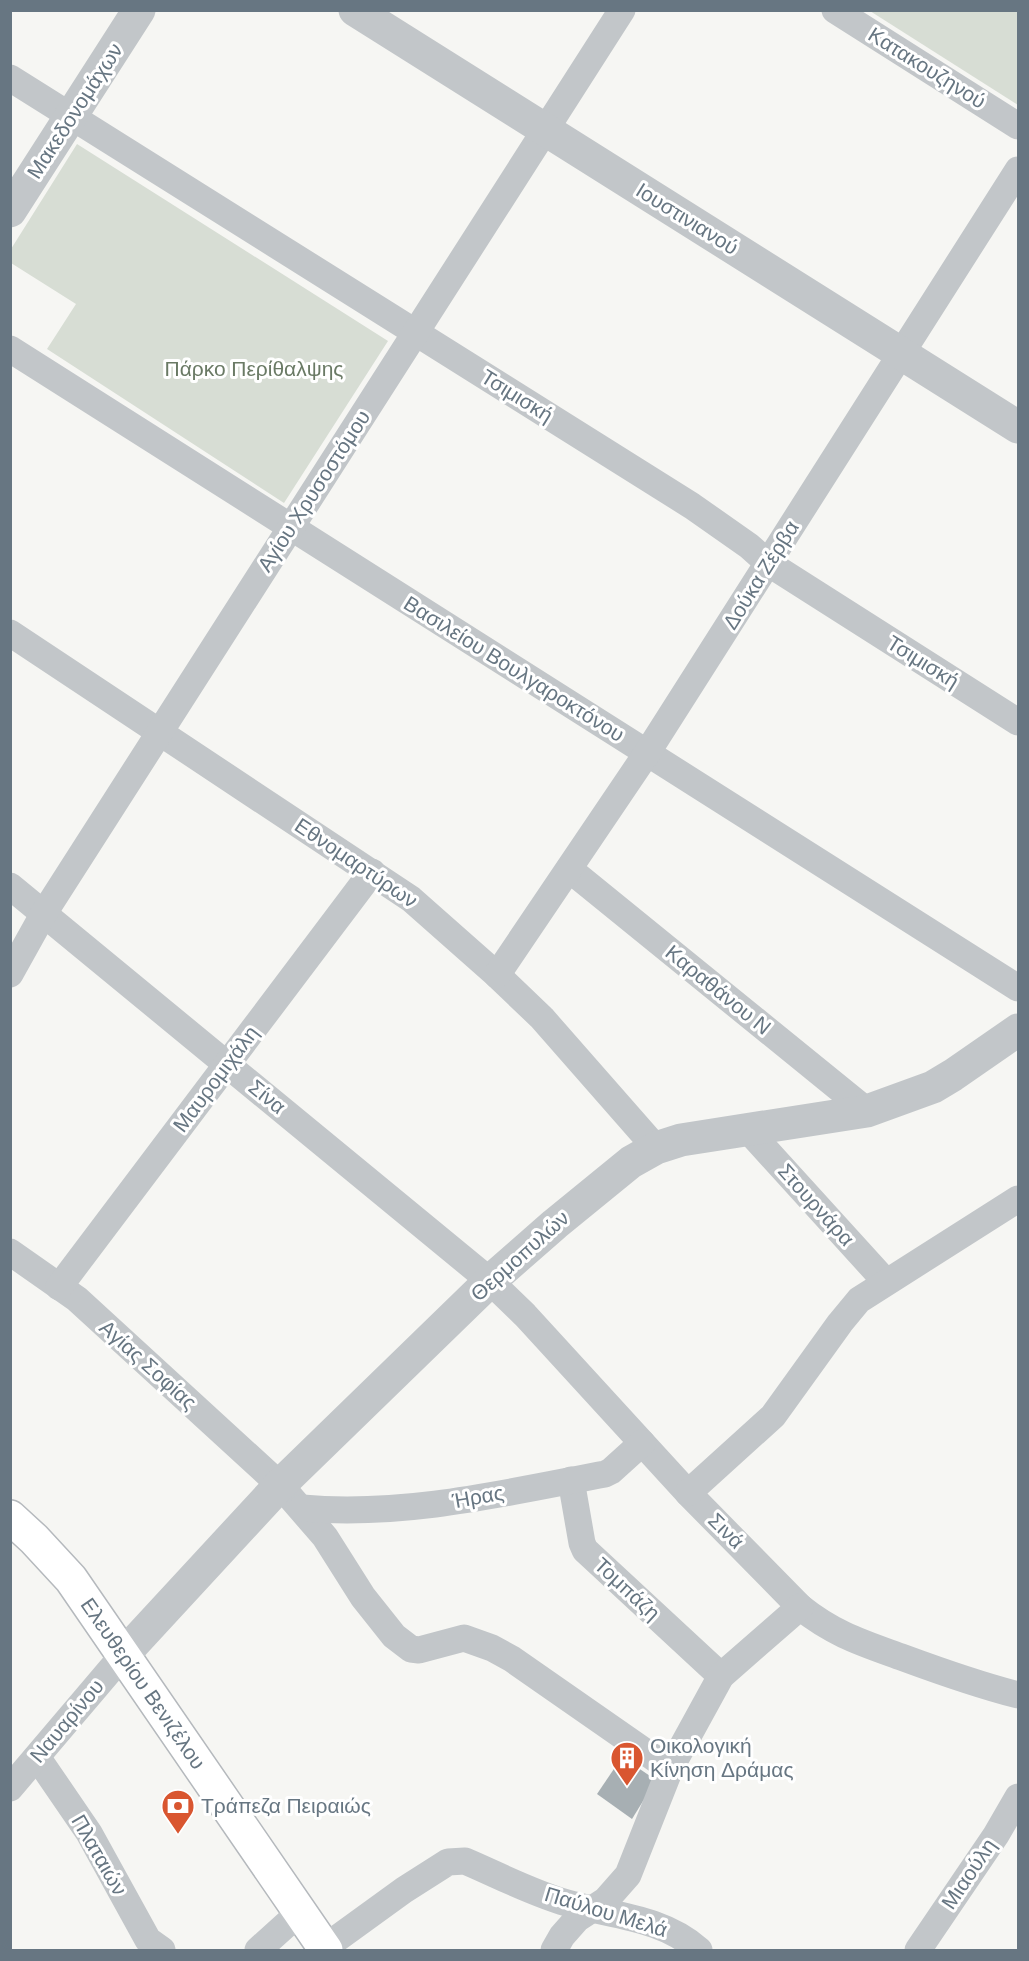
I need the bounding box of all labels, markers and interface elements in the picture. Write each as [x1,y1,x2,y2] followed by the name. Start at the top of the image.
[863,21,991,115] street label: Κατακουζηνού
[21,38,129,184] street label: Μακεδονομάχων
[630,176,744,262] street label: Ιουστινιανού
[165,355,344,383] park label: Πάρκο Περίθαλψης
[476,363,558,429] street label: Τσιμισκή
[251,405,377,577] street label: Αγίου Χρυσοστόμου
[716,515,806,635] street label: Δούκα Ζέρβα
[398,590,630,748] street label: Βασιλείου Βουλγαροκτόνου
[882,629,964,695] street label: Τσιμισκή
[289,812,423,914] street label: Εθνομαρτύρων
[659,939,777,1041] street label: Καραθάνου Ν
[167,1020,265,1138] street label: Μαυρομιχάλη
[243,1073,291,1121] street label: Σίνα
[772,1158,860,1252] street label: Στουρνάρα
[465,1204,575,1308] street label: Θερμοπυλών
[93,1314,203,1416] street label: Αγίας Σοφίας
[449,1479,506,1515] street label: Ήρας
[702,1507,750,1555] street label: Σινά
[588,1551,666,1627] street label: Τομπάζη
[74,1592,212,1775] street label: Ελευθερίου Βενιζέλου
[24,1673,110,1769] street label: Ναυαρίνου
[650,1732,794,1784] place label: Οικολογική Κίνηση Δράμας
[609,1740,645,1787] building icon: Οικολογική Κίνηση Δράμας
[160,1788,196,1835] bank icon: Τράπεζα Πειραιώς
[201,1792,371,1820] place label: Τράπεζα Πειραιώς
[65,1809,133,1901] street label: Πλαταιών
[935,1833,1003,1915] street label: Μιαούλη
[541,1880,671,1944] street label: Παύλου Μελά

